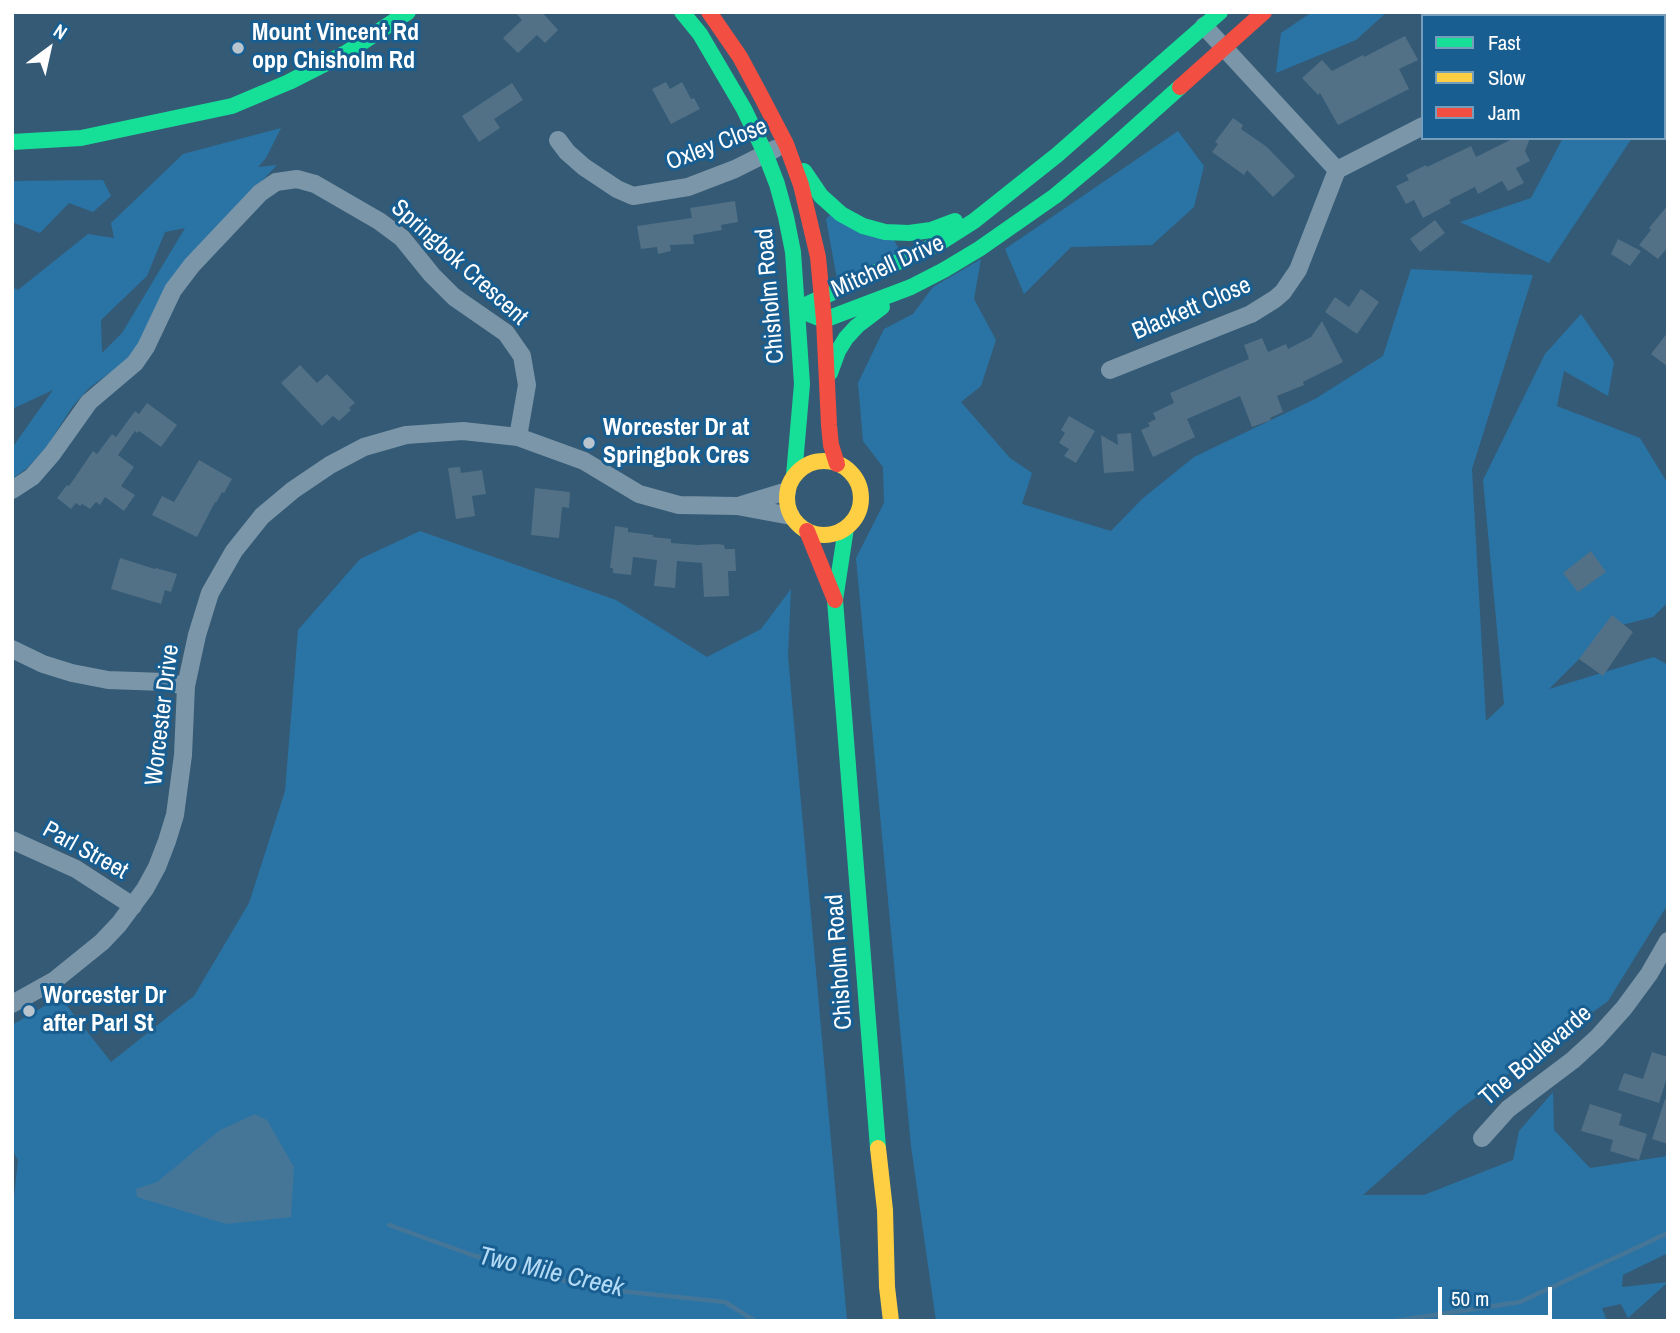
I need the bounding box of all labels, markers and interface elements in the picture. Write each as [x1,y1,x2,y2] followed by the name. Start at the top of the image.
[14,14,84,84] north arrow
[1421,14,1666,140] legend
[49,17,72,45] text: N
[252,20,419,76] place label: Mount Vincent Rd opp Chisholm Rd
[1488,28,1521,57] text: Fast
[230,40,246,56] marker: Mount Vincent Rd opp Chisholm Rd
[1488,63,1525,92] text: Slow
[1488,98,1521,127] text: Jam
[662,113,772,177] street label: Oxley Close
[385,194,533,332] street label: Springbok Crescent
[751,227,791,365] street label: Chisholm Road
[827,229,949,305] street label: Mitchell Drive
[1128,271,1256,347] street label: Blackett Close
[603,415,750,471] place label: Worcester Dr at Springbok Cres
[581,435,597,451] marker: Worcester Dr at Springbok Cres
[140,643,186,787] street label: Worcester Drive
[37,816,133,886] street label: Parl Street
[821,893,859,1031] street label: Chisholm Road
[43,983,166,1039] place label: Worcester Dr after Parl St
[1474,1000,1598,1112] street label: The Boulevarde
[21,1003,37,1019] marker: Worcester Dr after Parl St
[475,1241,627,1305] water label: Two Mile Creek
[1442,1274,1556,1318] scale bar
[1451,1284,1489,1313] text: 50 m

